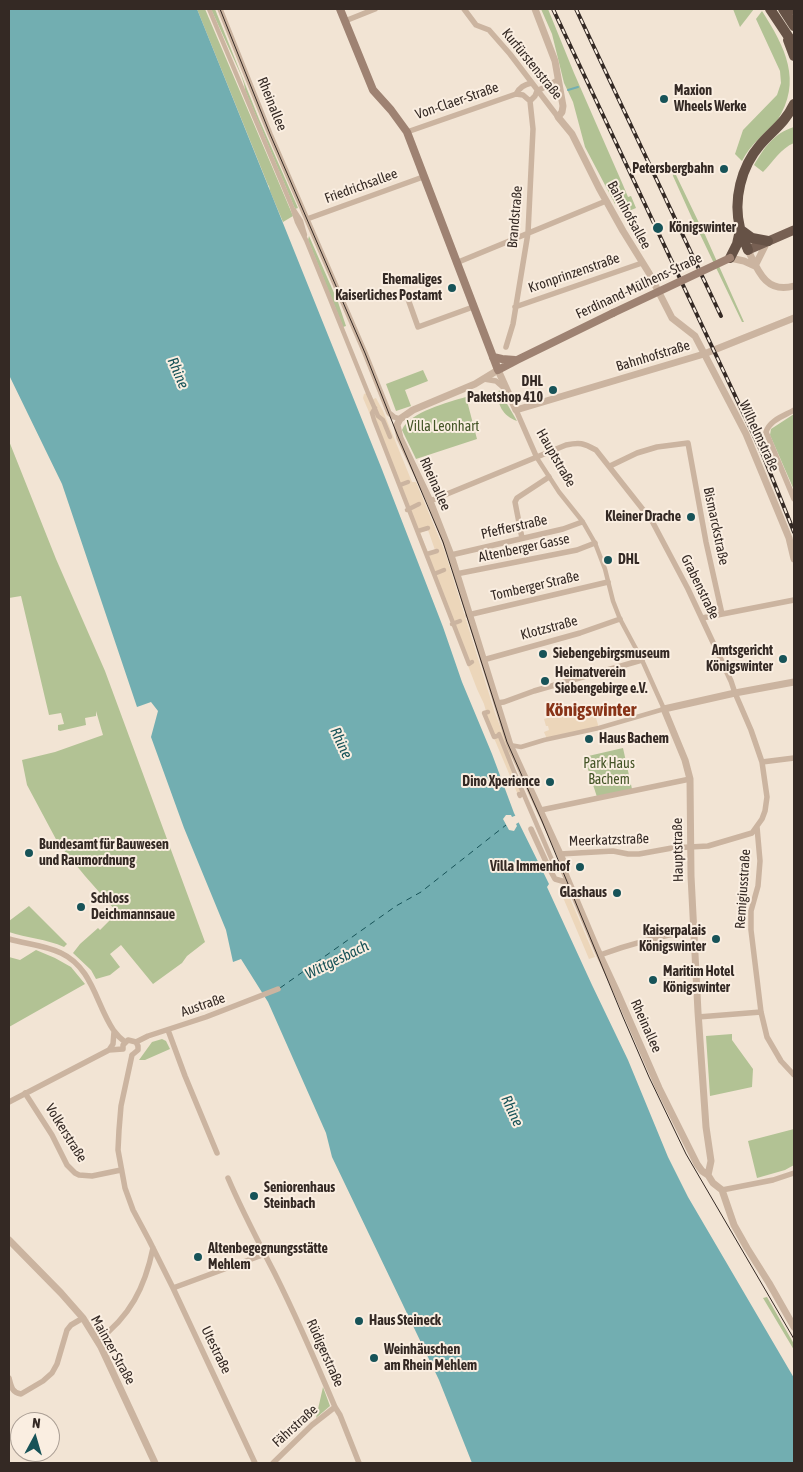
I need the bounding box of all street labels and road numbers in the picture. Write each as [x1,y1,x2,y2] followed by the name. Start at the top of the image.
[498,25,566,103] street label: Kurfürstenstraße
[254,75,290,133] street label: Rheinallee
[413,79,501,123] street label: Von-Claer-Straße
[322,165,400,207] street label: Friedrichsallee
[603,178,655,252] street label: Bahnhofsallee
[504,185,526,249] street label: Brandstraße
[573,249,705,323] street label: Ferdinand-Mülhens-Straße
[526,250,622,296] street label: Kronprinzenstraße
[614,337,692,375] street label: Bahnhofstraße
[735,398,783,474] street label: Wilhelmstraße
[533,426,579,490] street label: Hauptstraße
[416,455,454,513] street label: Rheinallee
[700,486,732,566] street label: Bismarckstraße
[479,511,549,543] street label: Pfefferstraße
[477,530,571,566] street label: Altenberger Gasse
[677,552,723,622] street label: Grabenstraße
[489,568,581,604] street label: Tomberger Straße
[519,612,579,644] street label: Klotzstraße
[669,818,687,882] street label: Hauptstraße
[569,830,649,850] street label: Meerkatzstraße
[732,849,754,929] street label: Remigiusstraße
[179,990,227,1020] street label: Austraße
[627,997,665,1055] street label: Rheinallee
[42,1101,90,1165] street label: Volkerstraße
[87,1313,139,1387] street label: Mainzer Straße
[303,1317,347,1389] street label: Rüdigerstraße
[197,1323,235,1377] street label: Utestraße
[269,1401,321,1451] street label: Fährstraße

